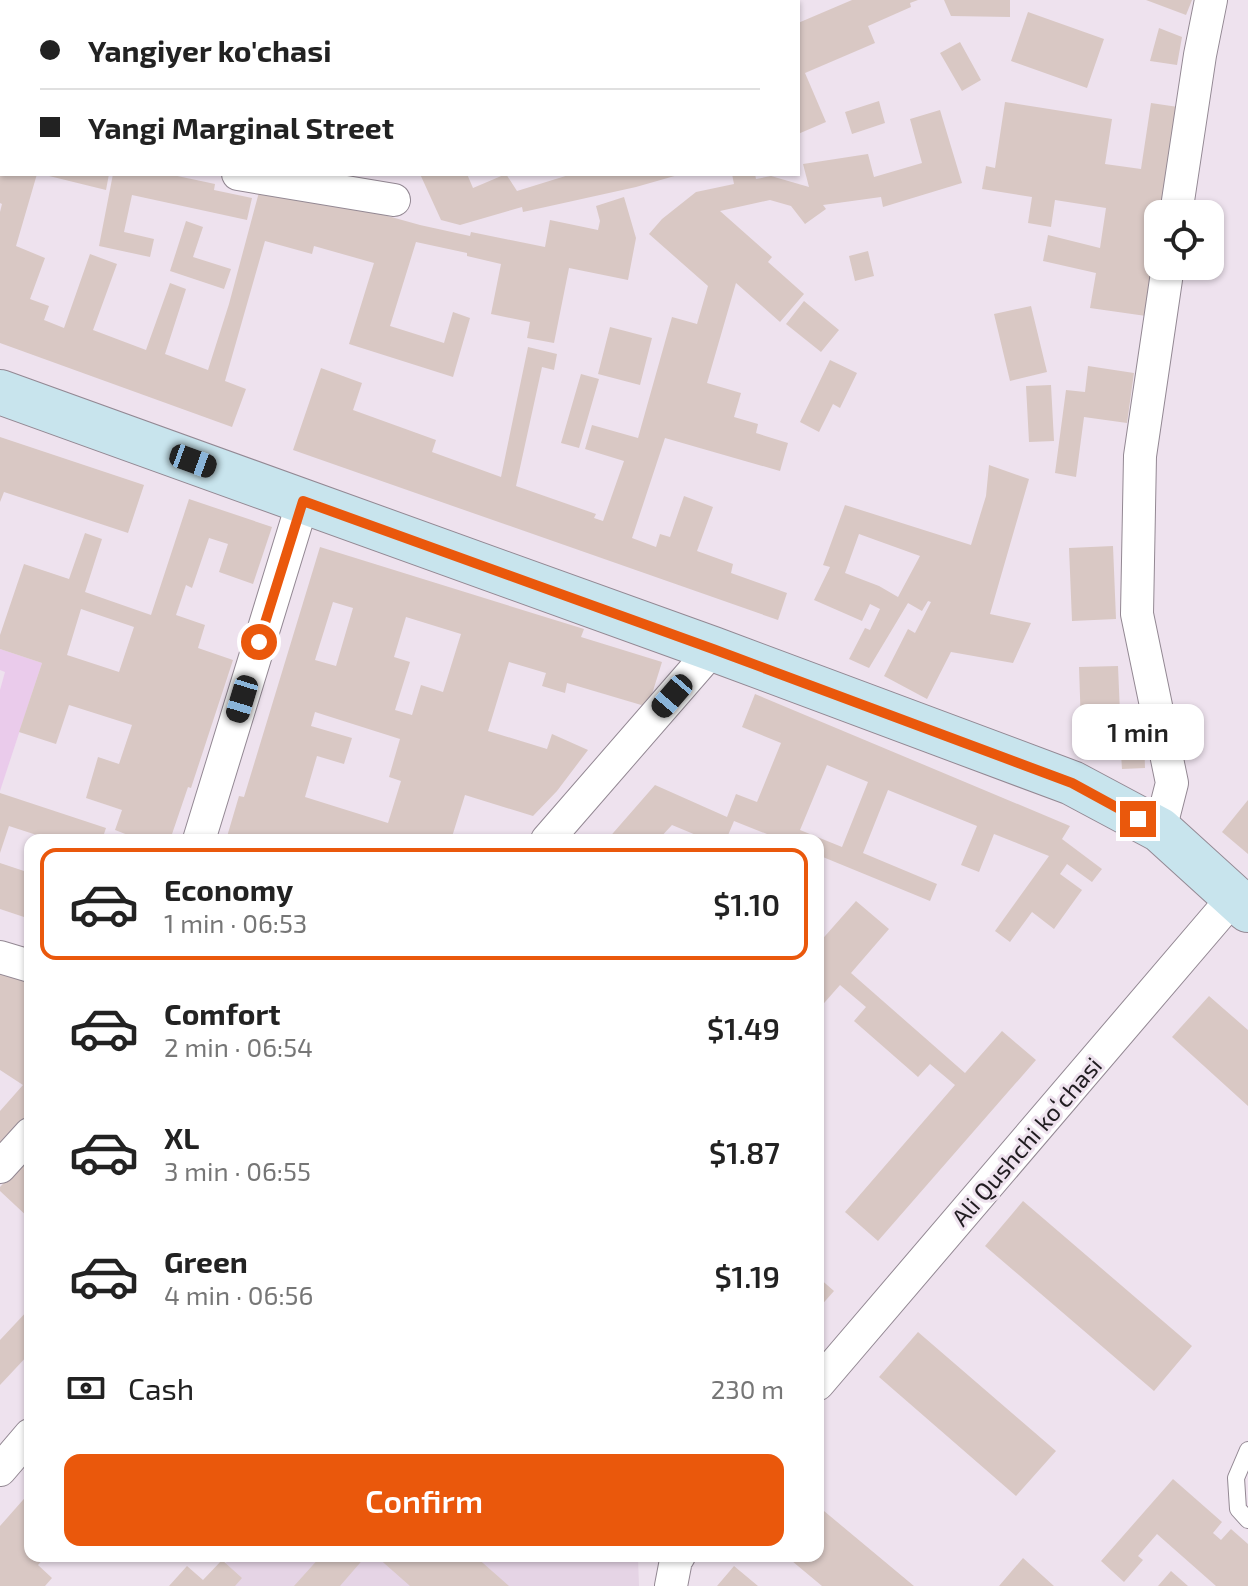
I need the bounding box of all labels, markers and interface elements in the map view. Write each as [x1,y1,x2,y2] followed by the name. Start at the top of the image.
[88,32,331,68] text: Yangiyer ko'chasi
[88,109,394,145] text: Yangi Marginal Street
[1144,200,1224,280] map controls
[1144,200,1224,280] button: locate
[166,442,220,480] car
[241,624,277,660] route start
[647,670,697,722] car
[224,673,260,725] car
[1072,703,1204,759] callout: 1 min
[1107,716,1169,747] text: 1 min
[1120,801,1156,837] route end
[68,868,140,940] icon: car
[164,871,293,907] text: Economy
[713,886,780,922] text: $1.10
[164,907,307,938] text: 1 min · 06:53
[68,992,140,1064] icon: car
[164,995,281,1031] text: Comfort
[707,1010,780,1046] text: $1.49
[164,1031,313,1062] text: 2 min · 06:54
[945,1051,1107,1231] street label: Ali Qushchi koʻchasi
[68,1116,140,1188] icon: car
[164,1119,199,1155] text: XL
[709,1134,780,1170] text: $1.87
[164,1155,311,1186] text: 3 min · 06:55
[68,1240,140,1312] icon: car
[164,1243,248,1279] text: Green
[714,1258,780,1294] text: $1.19
[164,1279,313,1310] text: 4 min · 06:56
[64,1366,108,1410] icon: cash
[128,1370,194,1406] text: Cash
[711,1373,784,1404] text: 230 m
[64,1454,784,1546] button: Confirm

